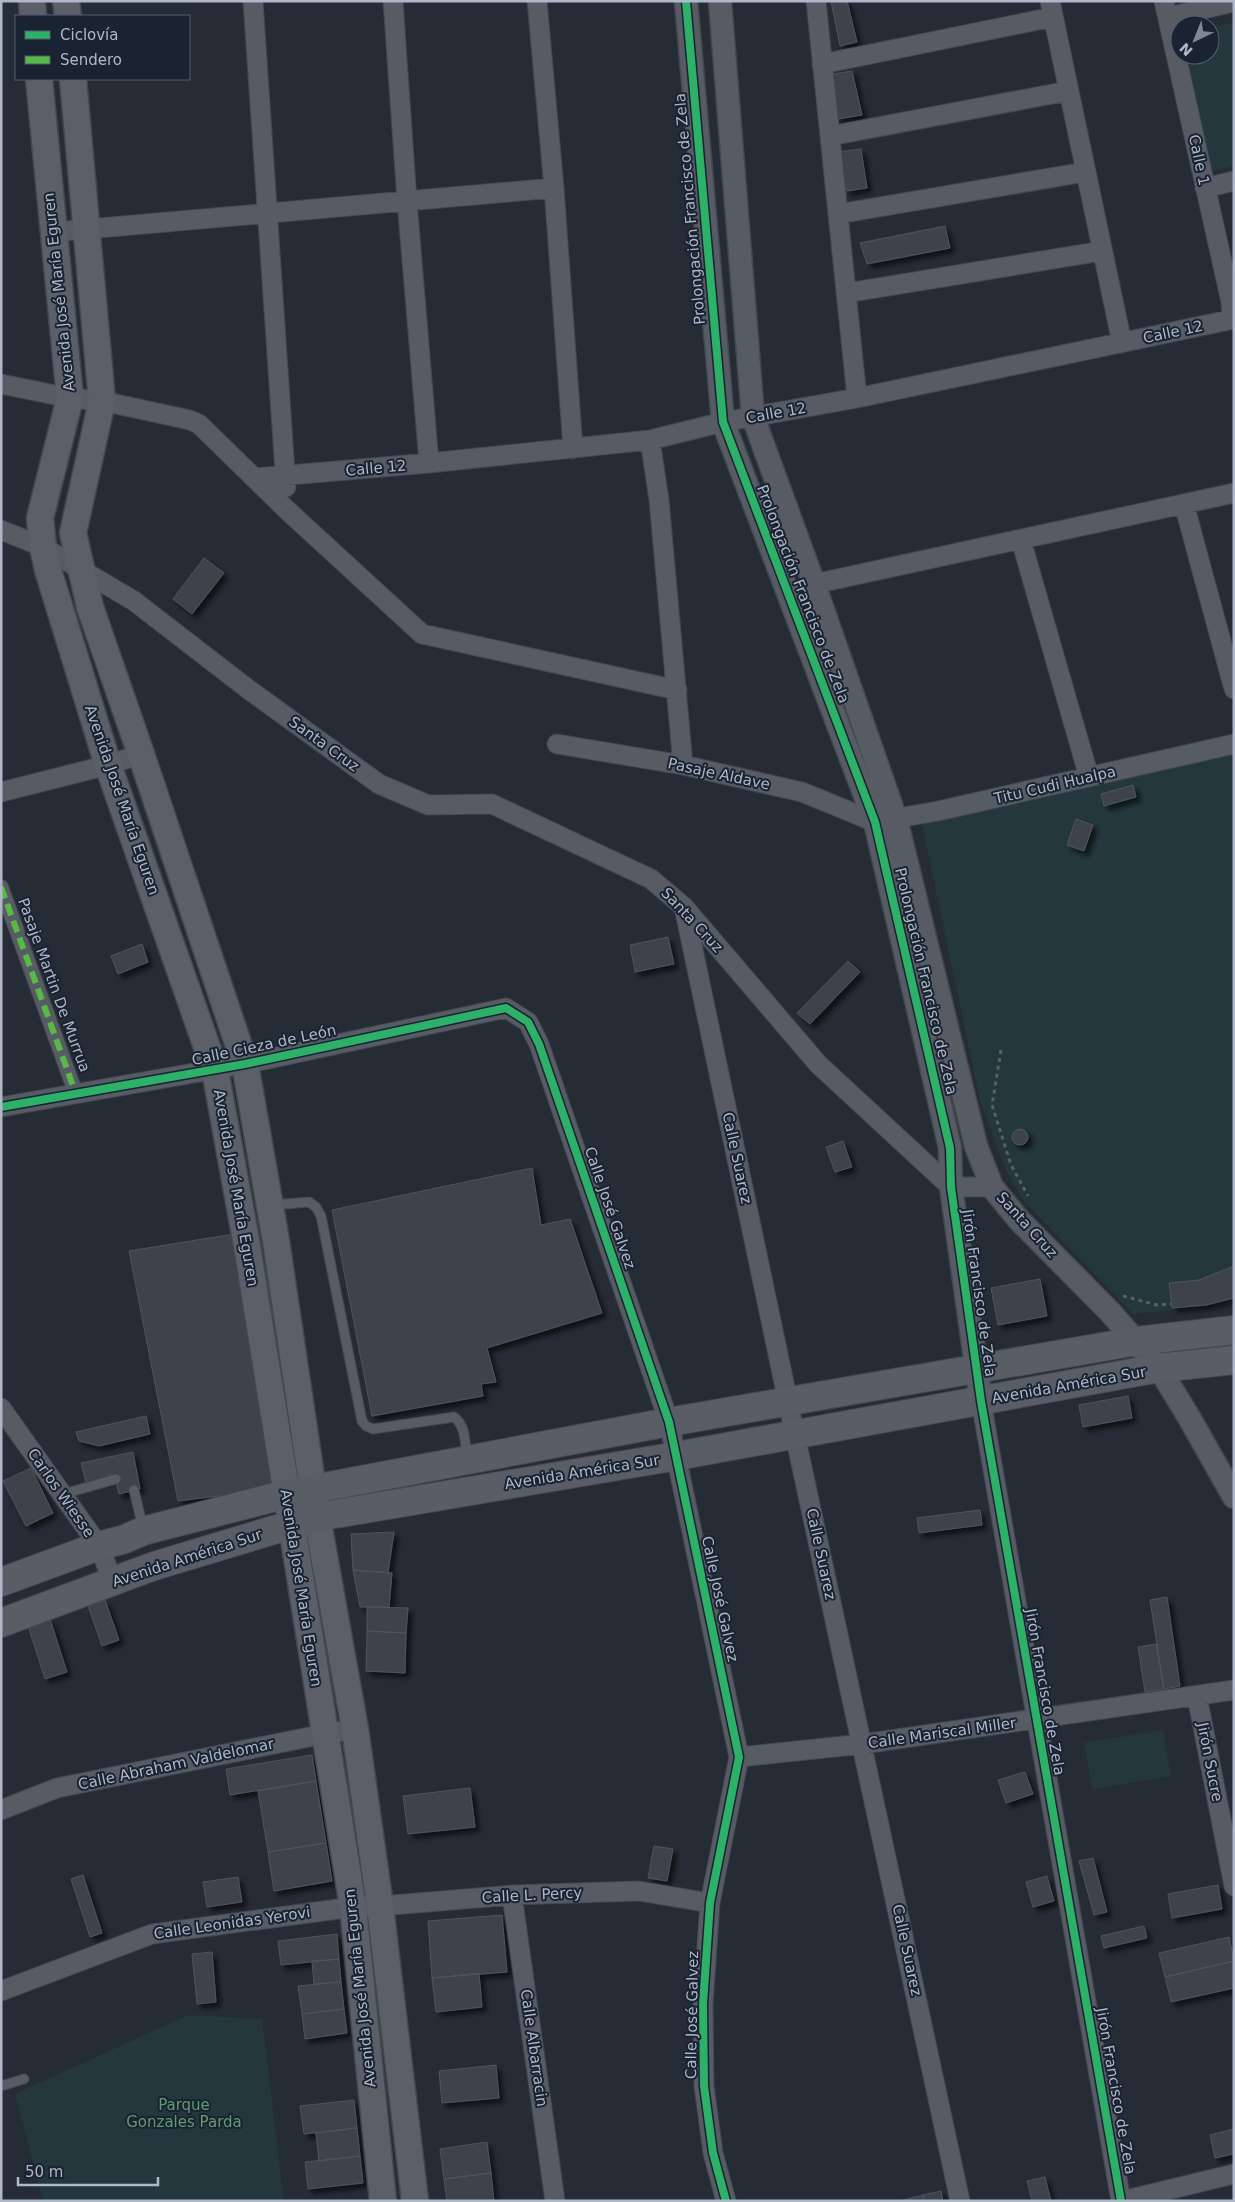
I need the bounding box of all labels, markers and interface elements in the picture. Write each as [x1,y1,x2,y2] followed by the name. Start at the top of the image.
[15,15,190,80] legend
[1170,15,1220,65] north arrow
[60,26,118,44] text: Ciclovía
[1176,40,1196,59] text: N
[60,51,122,69] text: Sendero
[671,92,709,326] street label: Prolongación Francisco de Zela
[1185,133,1213,187] street label: Calle 1
[40,192,78,392] street label: Avenida José María Eguren
[1141,317,1205,347] street label: Calle 12
[744,399,808,427] street label: Calle 12
[345,456,407,480] street label: Calle 12
[753,482,853,706] street label: Prolongación Francisco de Zela
[81,703,163,897] street label: Avenida José María Eguren
[286,713,363,775] street label: Santa Cruz
[666,754,772,794] street label: Pasaje Aldave
[991,762,1118,808] street label: Titu Cudi Hualpa
[891,866,961,1096] street label: Prolongación Francisco de Zela
[657,884,727,956] street label: Santa Cruz
[14,895,94,1075] street label: Pasaje Martin De Murrua
[190,1021,338,1069] street label: Calle Cieza de León
[210,1088,262,1288] street label: Avenida José María Eguren
[719,1111,756,1206] street label: Calle Suarez
[581,1144,639,1272] street label: Calle José Galvez
[993,1188,1061,1262] street label: Santa Cruz
[958,1207,1000,1378] street label: Jirón Francisco de Zela
[990,1362,1148,1407] street label: Avenida América Sur
[24,1445,98,1541] street label: Carlos Wiesse
[503,1451,662,1493] street label: Avenida América Sur
[277,1488,325,1688] street label: Avenida José María Eguren
[803,1507,840,1602] street label: Calle Suarez
[110,1525,265,1591] street label: Avenida América Sur
[698,1534,742,1664] street label: Calle José Galvez
[1021,1606,1069,1777] street label: Jirón Francisco de Zela
[867,1714,1018,1752] street label: Calle Mariscal Miller
[1193,1720,1226,1803] street label: Jirón Sucre
[76,1734,276,1794] street label: Calle Abraham Valdelomar
[481,1883,583,1907] street label: Calle L. Percy
[341,1888,379,2088] street label: Avenida José María Eguren
[153,1903,311,1943] street label: Calle Leonidas Yerovi
[889,1903,926,1998] street label: Calle Suarez
[682,1951,702,2079] street label: Calle José Galvez
[517,1988,551,2108] street label: Calle Albarracin
[1092,2005,1140,2176] street label: Jirón Francisco de Zela
[126,2096,242,2131] park label: Parque Gonzales Parda
[18,2154,158,2186] scale bar
[25,2163,63,2181] text: 50 m

